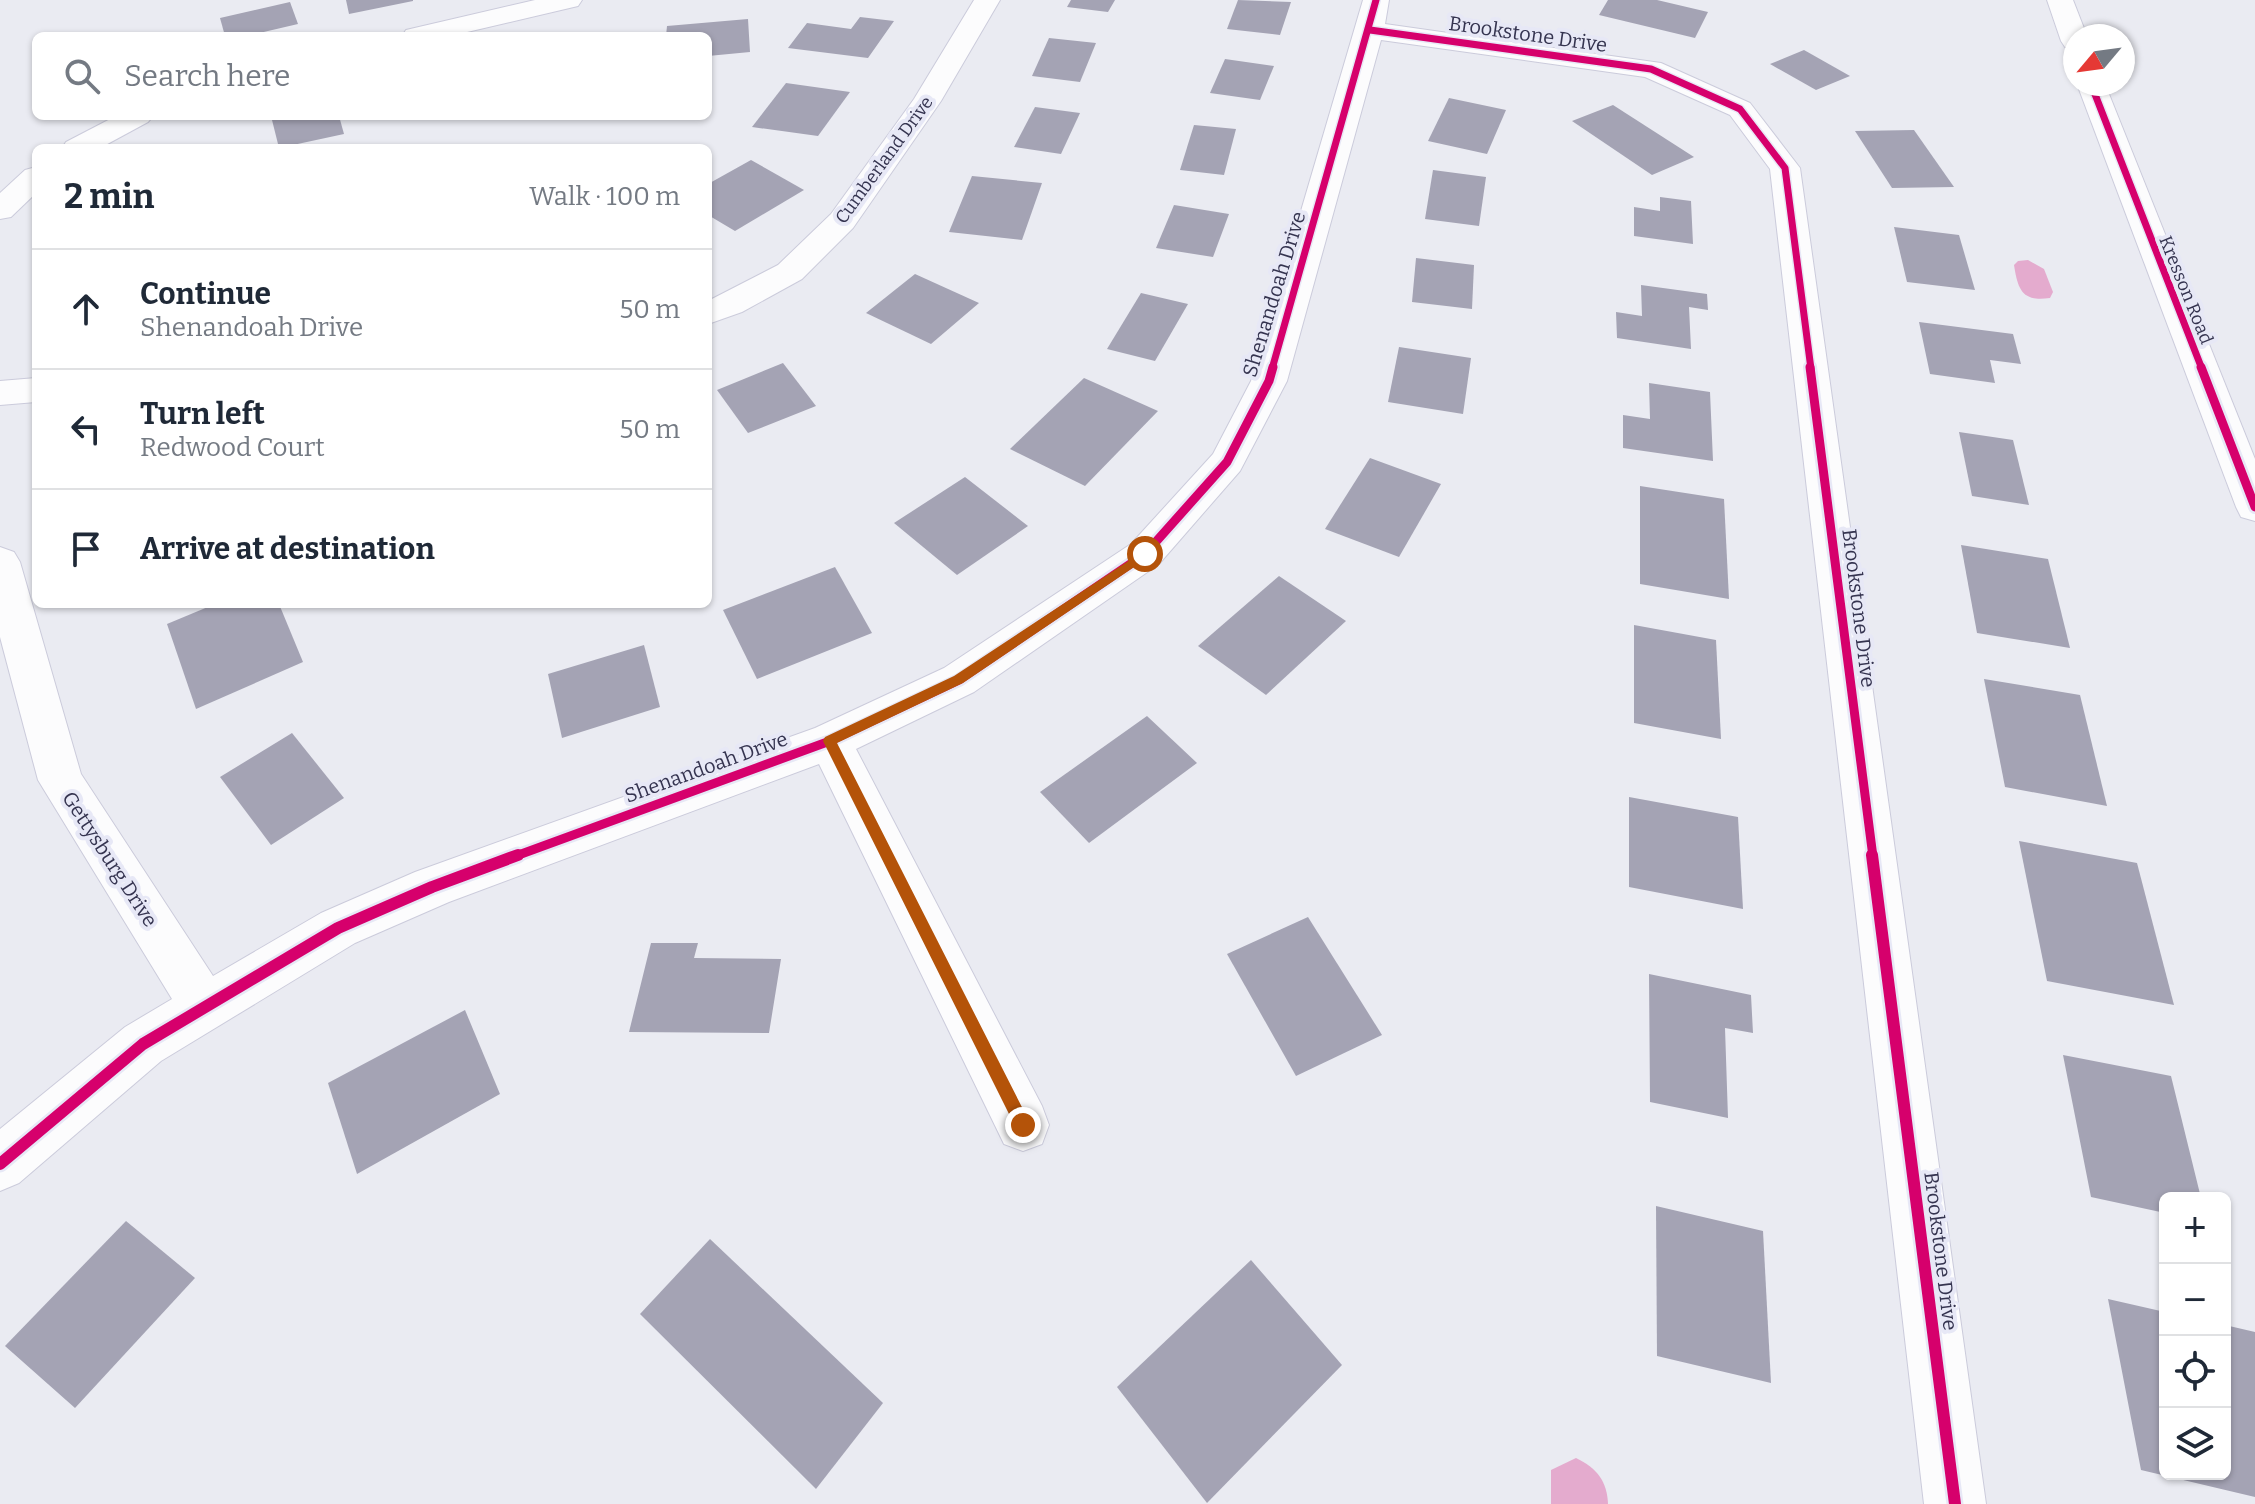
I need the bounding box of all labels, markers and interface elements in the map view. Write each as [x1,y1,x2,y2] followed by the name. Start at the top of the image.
[1447,11,1609,57] street label: Brookstone Drive
[2063,24,2135,96] north arrow
[32,32,712,120] search box
[60,54,104,98] icon: search
[124,58,291,94] text: Search here
[830,92,938,228] street label: Cumberland Drive
[64,176,154,217] text: 2 min
[529,181,680,212] text: Walk · 100 m
[1237,208,1311,380] street label: Shenandoah Drive
[2154,233,2218,348] street label: Kresson Road
[140,276,271,312] text: Continue
[64,287,108,331] icon: ahead
[619,294,680,325] text: 50 m
[140,312,363,343] text: Shenandoah Drive
[140,396,265,432] text: Turn left
[64,407,108,451] icon: left
[619,414,680,445] text: 50 m
[140,432,325,463] text: Redwood Court
[64,527,108,571] icon: arrive
[1837,527,1881,689] street label: Brookstone Drive
[140,531,435,567] text: Arrive at destination
[1127,536,1163,572] route start
[621,726,791,808] street label: Shenandoah Drive
[57,787,163,931] street label: Gettysburg Drive
[1005,1107,1041,1143] route end
[1919,1170,1963,1332] street label: Brookstone Drive
[2159,1192,2231,1480] map controls
[2159,1192,2231,1264] button: +
[2159,1264,2231,1336] button: −
[2159,1336,2231,1408] button: locate
[2159,1408,2231,1480] button: layers

